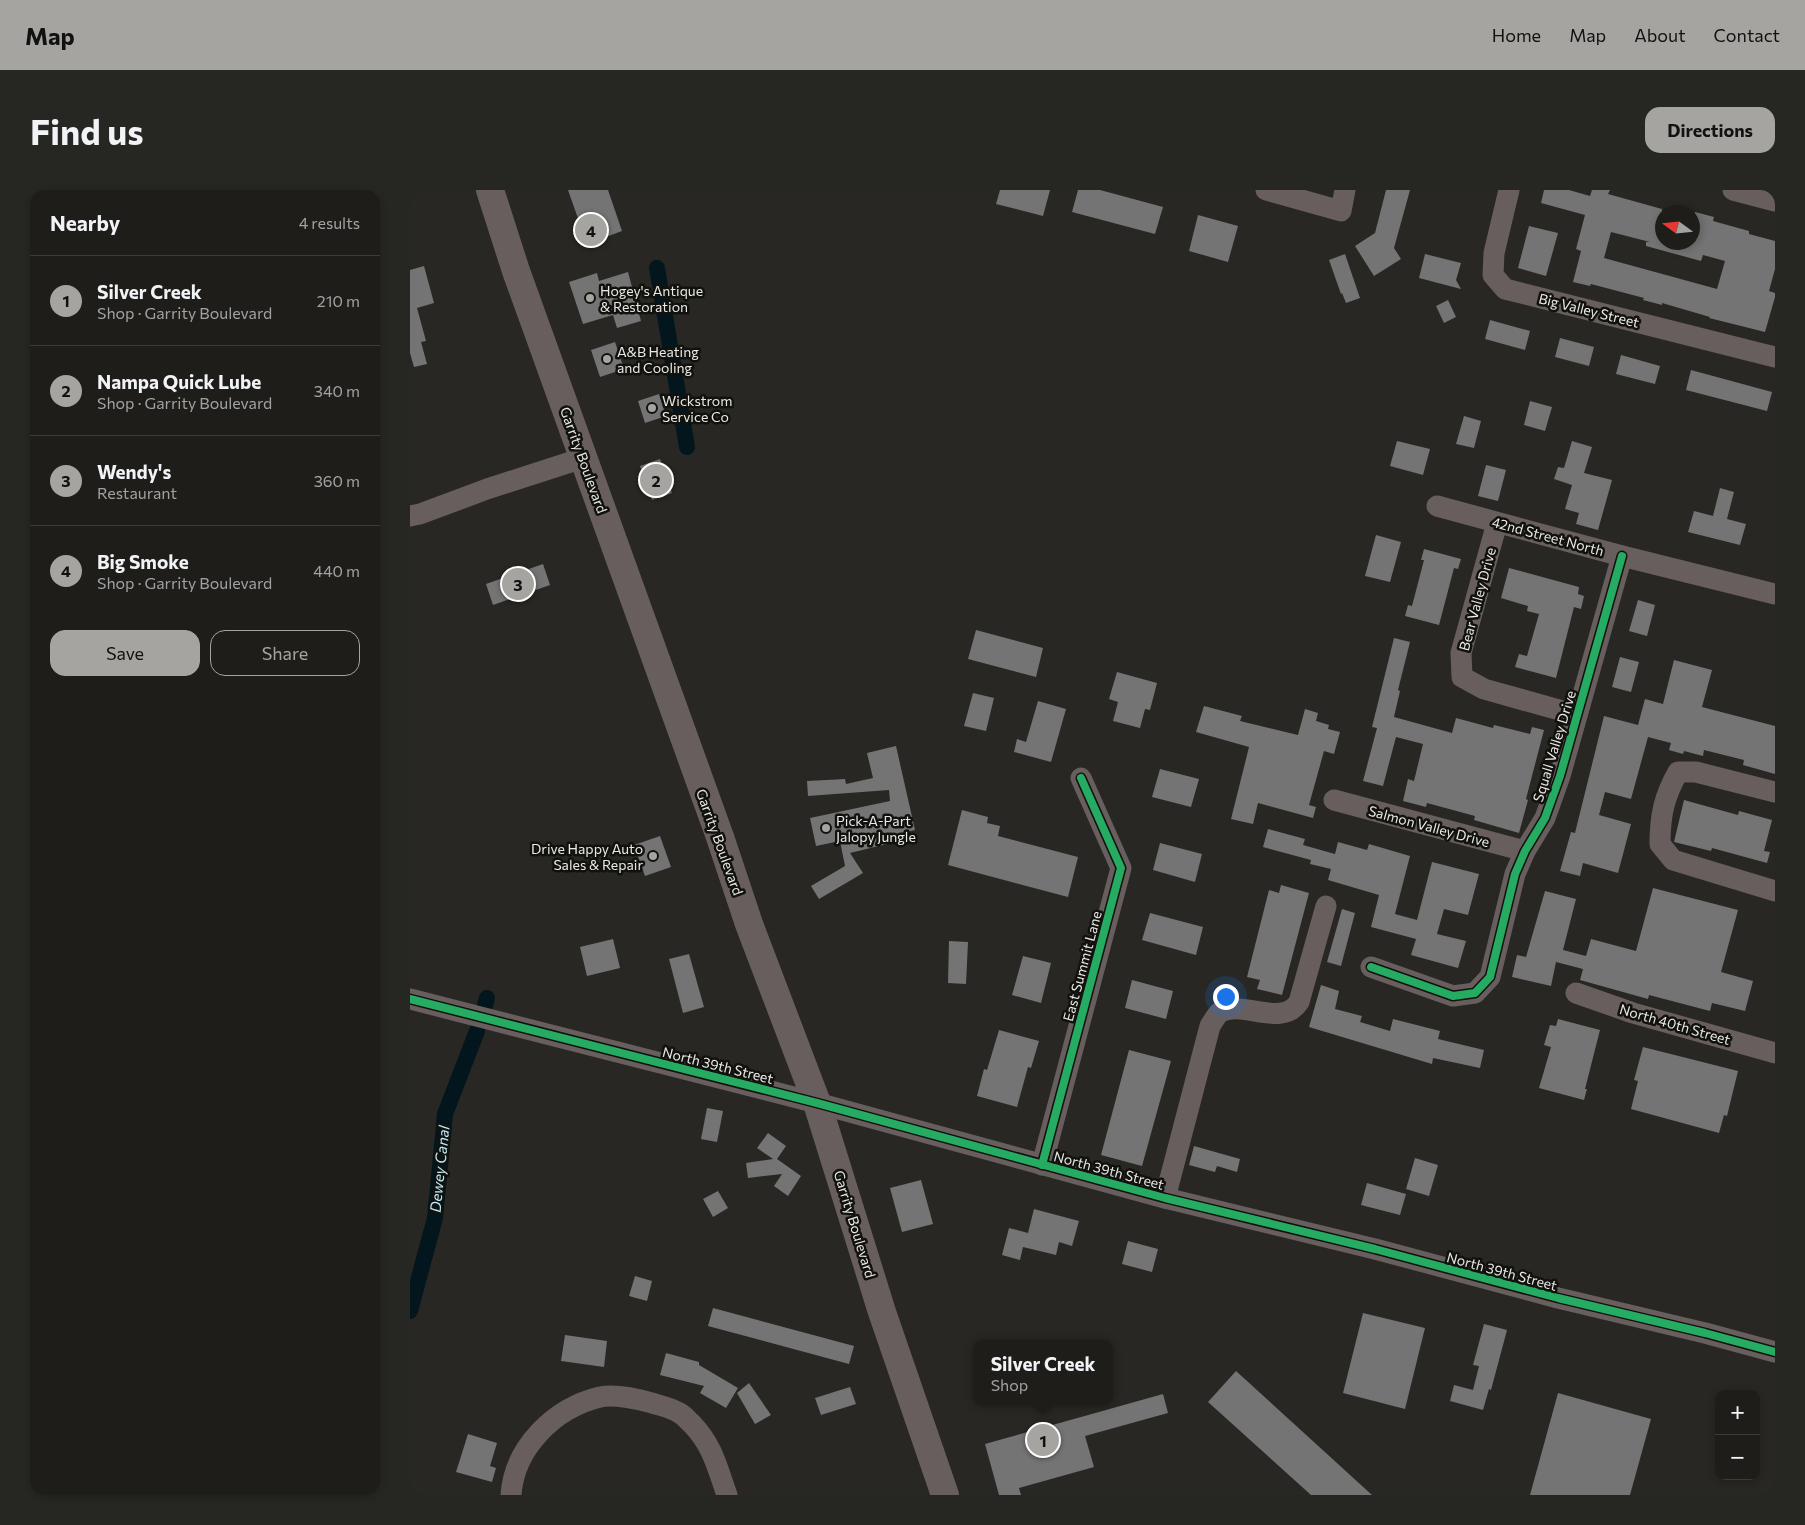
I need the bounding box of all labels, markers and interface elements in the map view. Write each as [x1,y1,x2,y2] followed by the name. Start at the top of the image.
[25,21,75,50] text: Map
[1492,24,1541,46] text: Home
[1569,24,1606,46] text: Map
[1634,24,1686,46] text: About
[1714,24,1780,46] text: Contact
[1645,107,1775,153] button: Directions
[30,109,144,152] text: Find us
[1655,205,1700,250] north arrow
[50,210,120,235] text: Nearby
[575,211,607,249] pin: 4
[299,213,360,232] text: 4 results
[97,280,202,303] text: Silver Creek
[600,282,703,315] place label: Hogey's Antique & Restoration
[1537,289,1641,331] street label: Big Valley Street
[62,291,70,310] text: 1
[317,291,360,310] text: 210 m
[584,292,596,304] marker: Hogey's Antique & Restoration
[97,303,272,322] text: Shop · Garrity Boulevard
[617,343,699,376] place label: A&B Heating and Cooling
[601,353,613,365] marker: A&B Heating and Cooling
[97,370,261,393] text: Nampa Quick Lube
[61,381,71,400] text: 2
[314,381,360,400] text: 340 m
[662,392,732,425] place label: Wickstrom Service Co
[97,393,272,412] text: Shop · Garrity Boulevard
[646,402,658,414] marker: Wickstrom Service Co
[557,405,611,515] street label: Garrity Boulevard
[97,460,171,483] text: Wendy's
[640,461,672,499] pin: 2
[61,471,71,490] text: 3
[314,471,360,490] text: 360 m
[97,483,177,502] text: Restaurant
[1490,513,1606,559] street label: 42nd Street North
[1455,545,1499,653] street label: Bear Valley Drive
[97,550,189,573] text: Big Smoke
[61,561,71,580] text: 4
[313,561,360,580] text: 440 m
[502,565,534,603] pin: 3
[97,573,272,592] text: Shop · Garrity Boulevard
[50,630,200,676] button: Save
[210,630,360,676] button: Share
[1529,688,1579,804] street label: Squall Valley Drive
[693,787,747,897] street label: Garrity Boulevard
[1367,802,1491,850] street label: Salmon Valley Drive
[836,812,916,845] place label: Pick-A-Part Jalopy Jungle
[820,822,832,834] marker: Pick-A-Part Jalopy Jungle
[531,840,643,873] place label: Drive Happy Auto Sales & Repair
[647,850,659,862] marker: Drive Happy Auto Sales & Repair
[1059,909,1105,1023] street label: East Summit Lane
[1213,984,1239,1010] your location
[1618,1000,1733,1048] street label: North 40th Street
[661,1043,775,1087] street label: North 39th Street
[425,1123,453,1213] water label: Dewey Canal
[1052,1147,1166,1193] street label: North 39th Street
[831,1168,879,1280] street label: Garrity Boulevard
[1445,1248,1559,1294] street label: North 39th Street
[973,1340,1113,1405] popup
[991,1352,1095,1375] text: Silver Creek
[991,1375,1028,1394] text: Shop
[1715,1390,1760,1480] map controls
[1715,1390,1760,1435] button: +
[1027,1421,1059,1459] pin: 1
[1715,1435,1760,1480] button: −

